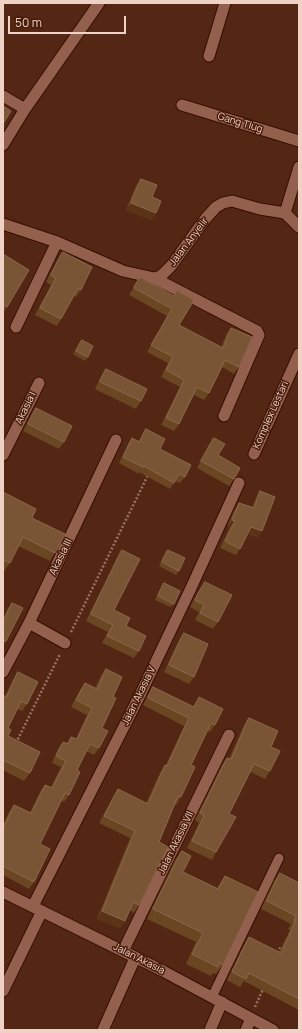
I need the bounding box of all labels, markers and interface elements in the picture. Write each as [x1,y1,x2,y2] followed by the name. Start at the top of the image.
[10,8,128,34] scale bar
[15,14,42,31] text: 50 m
[216,110,264,136] street label: Gang Tlug
[167,216,211,268] street label: Jalan Anyelir
[251,379,291,451] street label: Komplex Lestari
[13,390,39,426] street label: Akasia I
[47,537,75,577] street label: Akasia III
[120,665,158,727] street label: Jalan Akasia V
[156,809,196,877] street label: Jalan Akasia VII
[111,941,167,977] street label: Jalan Akasia

